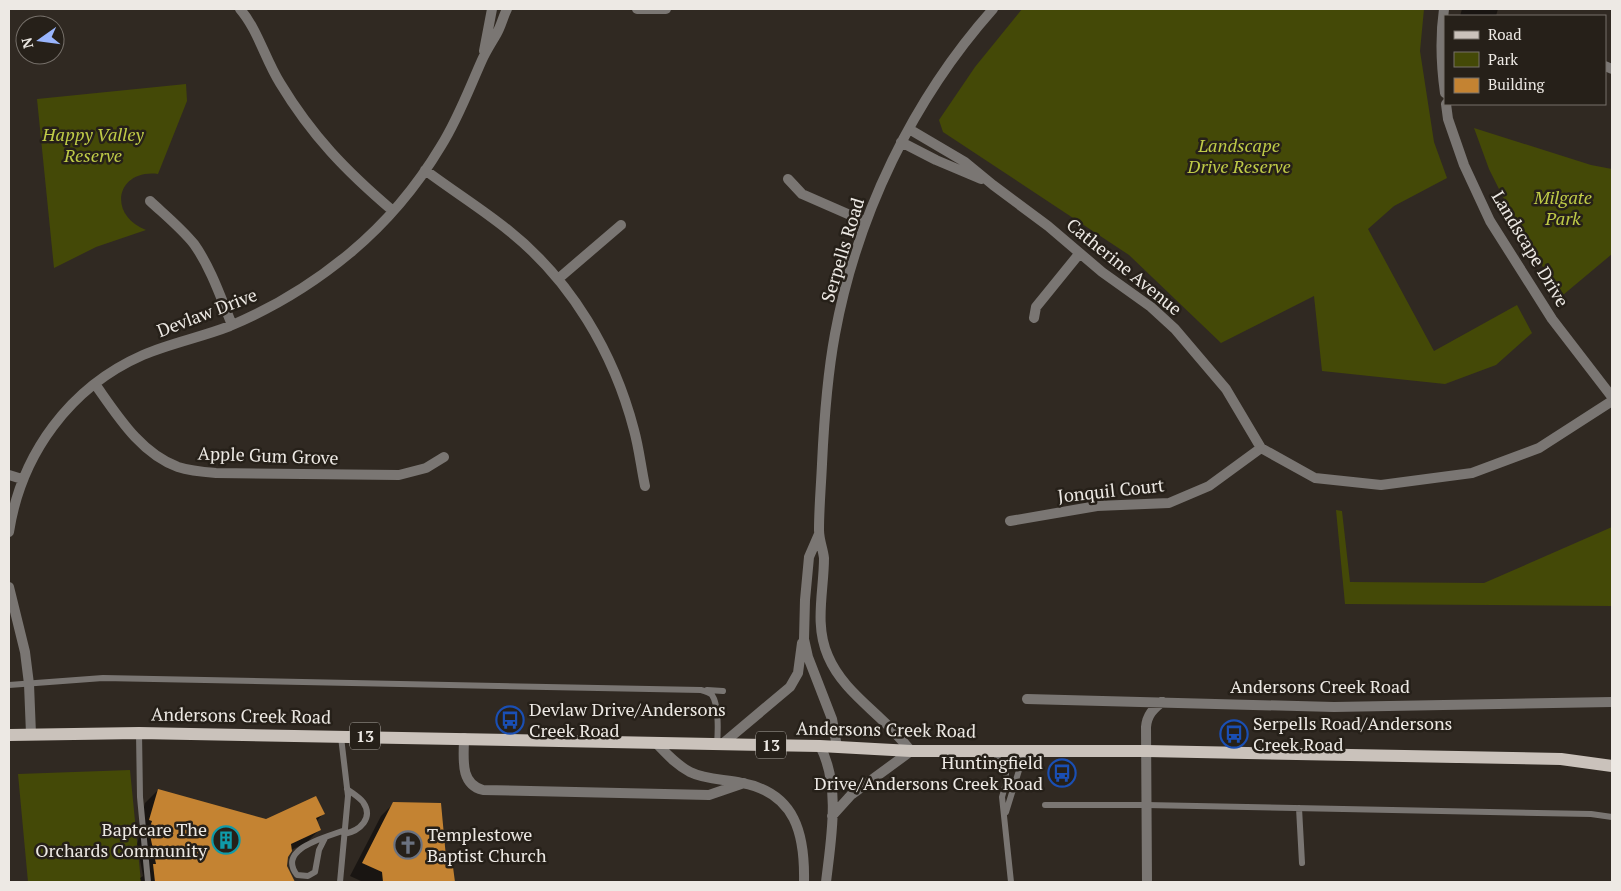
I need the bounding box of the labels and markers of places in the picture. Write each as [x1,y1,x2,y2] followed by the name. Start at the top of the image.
[529,697,726,742] place label: Devlaw Drive/Andersons Creek Road
[495,705,525,735] bus stop icon: Devlaw Drive/Andersons Creek Road
[1253,711,1452,756] place label: Serpells Road/Andersons Creek Road
[1219,719,1249,749] bus stop icon: Serpells Road/Andersons Creek Road
[814,750,1043,795] place label: Huntingfield Drive/Andersons Creek Road
[1047,758,1077,788] bus stop icon: Huntingfield Drive/Andersons Creek Road
[35,817,208,862] place label: Baptcare The Orchards Community
[427,822,547,867] place label: Templestowe Baptist Church
[211,825,241,855] building icon: Baptcare The Orchards Community
[393,830,423,860] church icon: Templestowe Baptist Church

